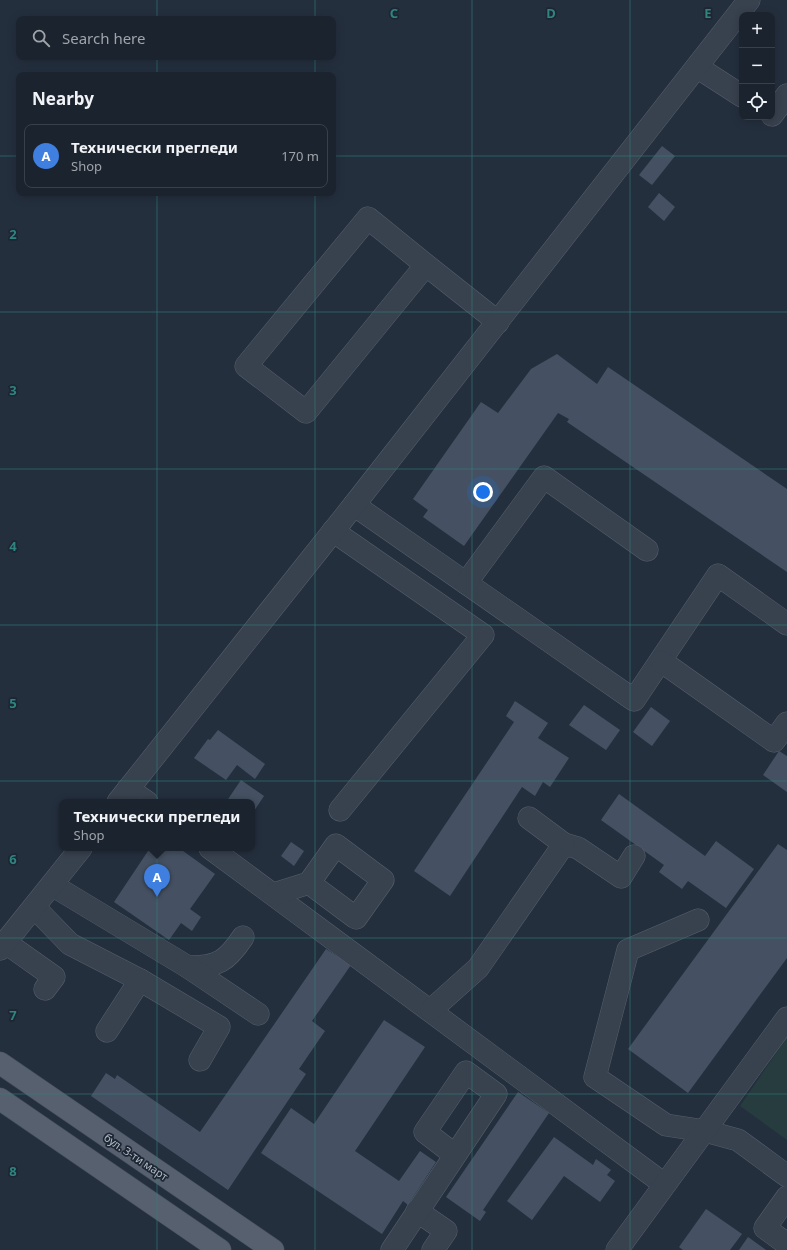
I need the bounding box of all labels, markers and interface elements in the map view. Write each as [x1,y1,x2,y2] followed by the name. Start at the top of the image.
[390,4,398,22] text: C
[546,4,556,22] text: D
[704,4,712,22] text: E
[739,12,775,120] map controls
[739,12,775,48] button: +
[16,16,336,60] search box
[30,27,52,49] icon: search
[62,28,145,48] text: Search here
[739,48,775,84] button: −
[739,84,775,120] button: locate
[32,87,94,110] text: Nearby
[71,137,238,157] text: Технически прегледи
[42,147,51,165] text: A
[281,147,319,165] text: 170 m
[71,157,102,175] text: Shop
[9,225,17,243] text: 2
[9,381,17,399] text: 3
[473,482,493,502] your location
[9,537,17,555] text: 4
[9,694,17,712] text: 5
[59,799,255,851] popup
[74,806,240,826] text: Технически прегледи
[74,826,105,844] text: Shop
[9,850,17,868] text: 6
[144,864,170,897] pin: A
[9,1006,17,1024] text: 7
[101,1130,171,1184] street label: бул. 3-ти март
[9,1162,17,1180] text: 8

